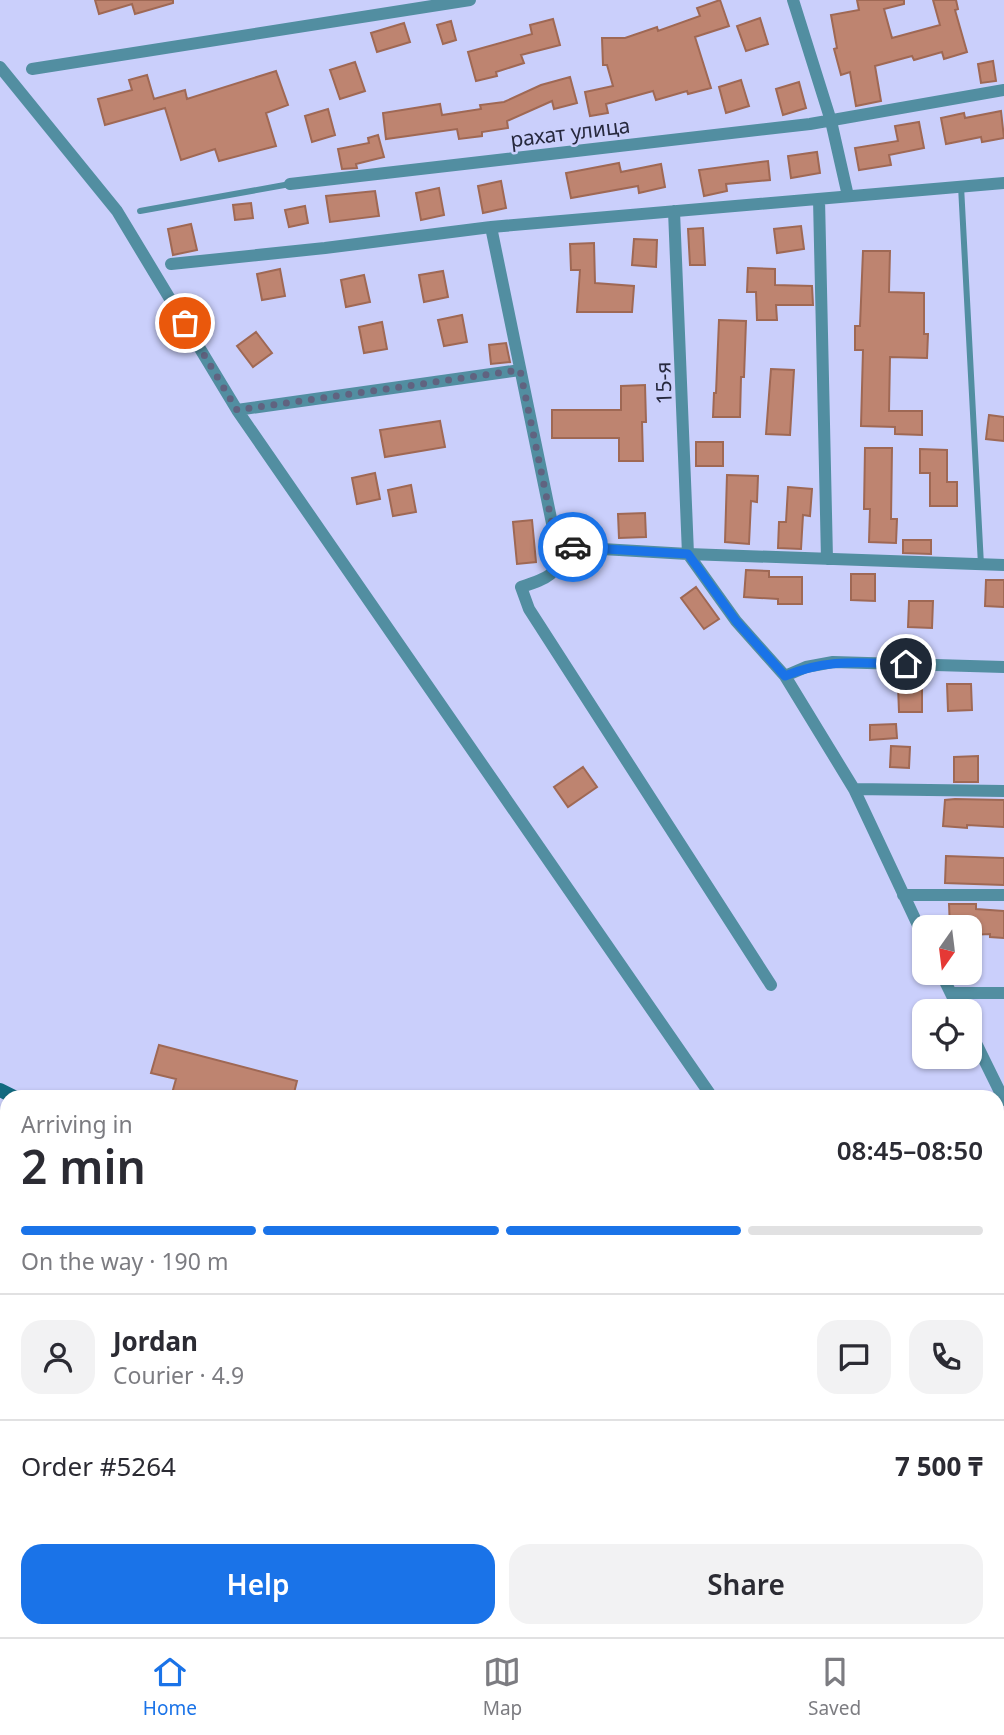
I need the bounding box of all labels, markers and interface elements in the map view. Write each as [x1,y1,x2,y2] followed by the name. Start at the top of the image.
[508,111,632,153] street label: рахат улица
[155,293,215,353] pin
[166,304,204,342] icon: bag
[648,361,678,405] street label: 15-я
[538,512,608,582] courier
[554,528,592,566] icon: car
[876,634,936,694] pin
[887,645,925,683] icon: home
[912,915,982,985] north arrow
[912,915,982,1069] map controls
[912,999,982,1069] button: locate
[21,1108,133,1140] text: Arriving in
[837,1132,983,1168] text: 08:45–08:50
[21,1135,146,1197] text: 2 min
[21,1245,228,1277] text: On the way · 190 m
[21,1320,95,1394] button: person
[817,1320,891,1394] button: chat
[909,1320,983,1394] button: phone
[113,1323,198,1359] text: Jordan
[113,1359,244,1391] text: Courier · 4.9
[21,1448,176,1484] text: Order #5264
[895,1448,983,1484] text: 7 500 ₸
[21,1544,495,1624] button: Help
[509,1544,983,1624] button: Share
[143,1653,197,1721] tab: Home
[483,1653,522,1721] tab: Map
[808,1653,861,1721] tab: Saved

